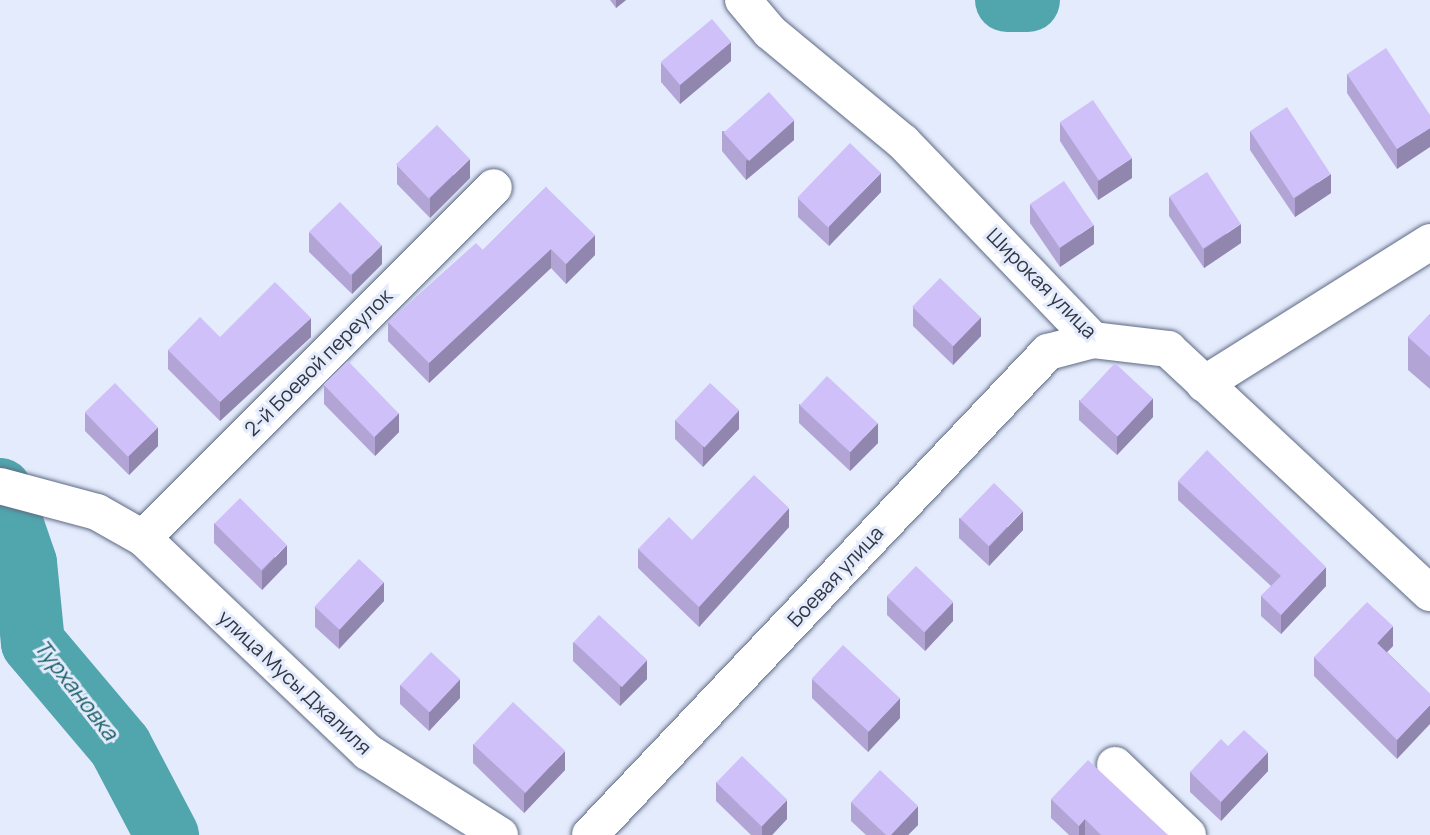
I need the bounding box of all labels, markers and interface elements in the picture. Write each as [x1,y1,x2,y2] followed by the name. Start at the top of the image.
[982,223,1102,343] street label: Широкая улица
[239,283,397,441] street label: 2-й Боевой переулок
[782,521,888,631] street label: Боевая улица
[213,605,377,759] street label: улица Мусы Джалиля
[29,635,123,745] water label: Турхановка

